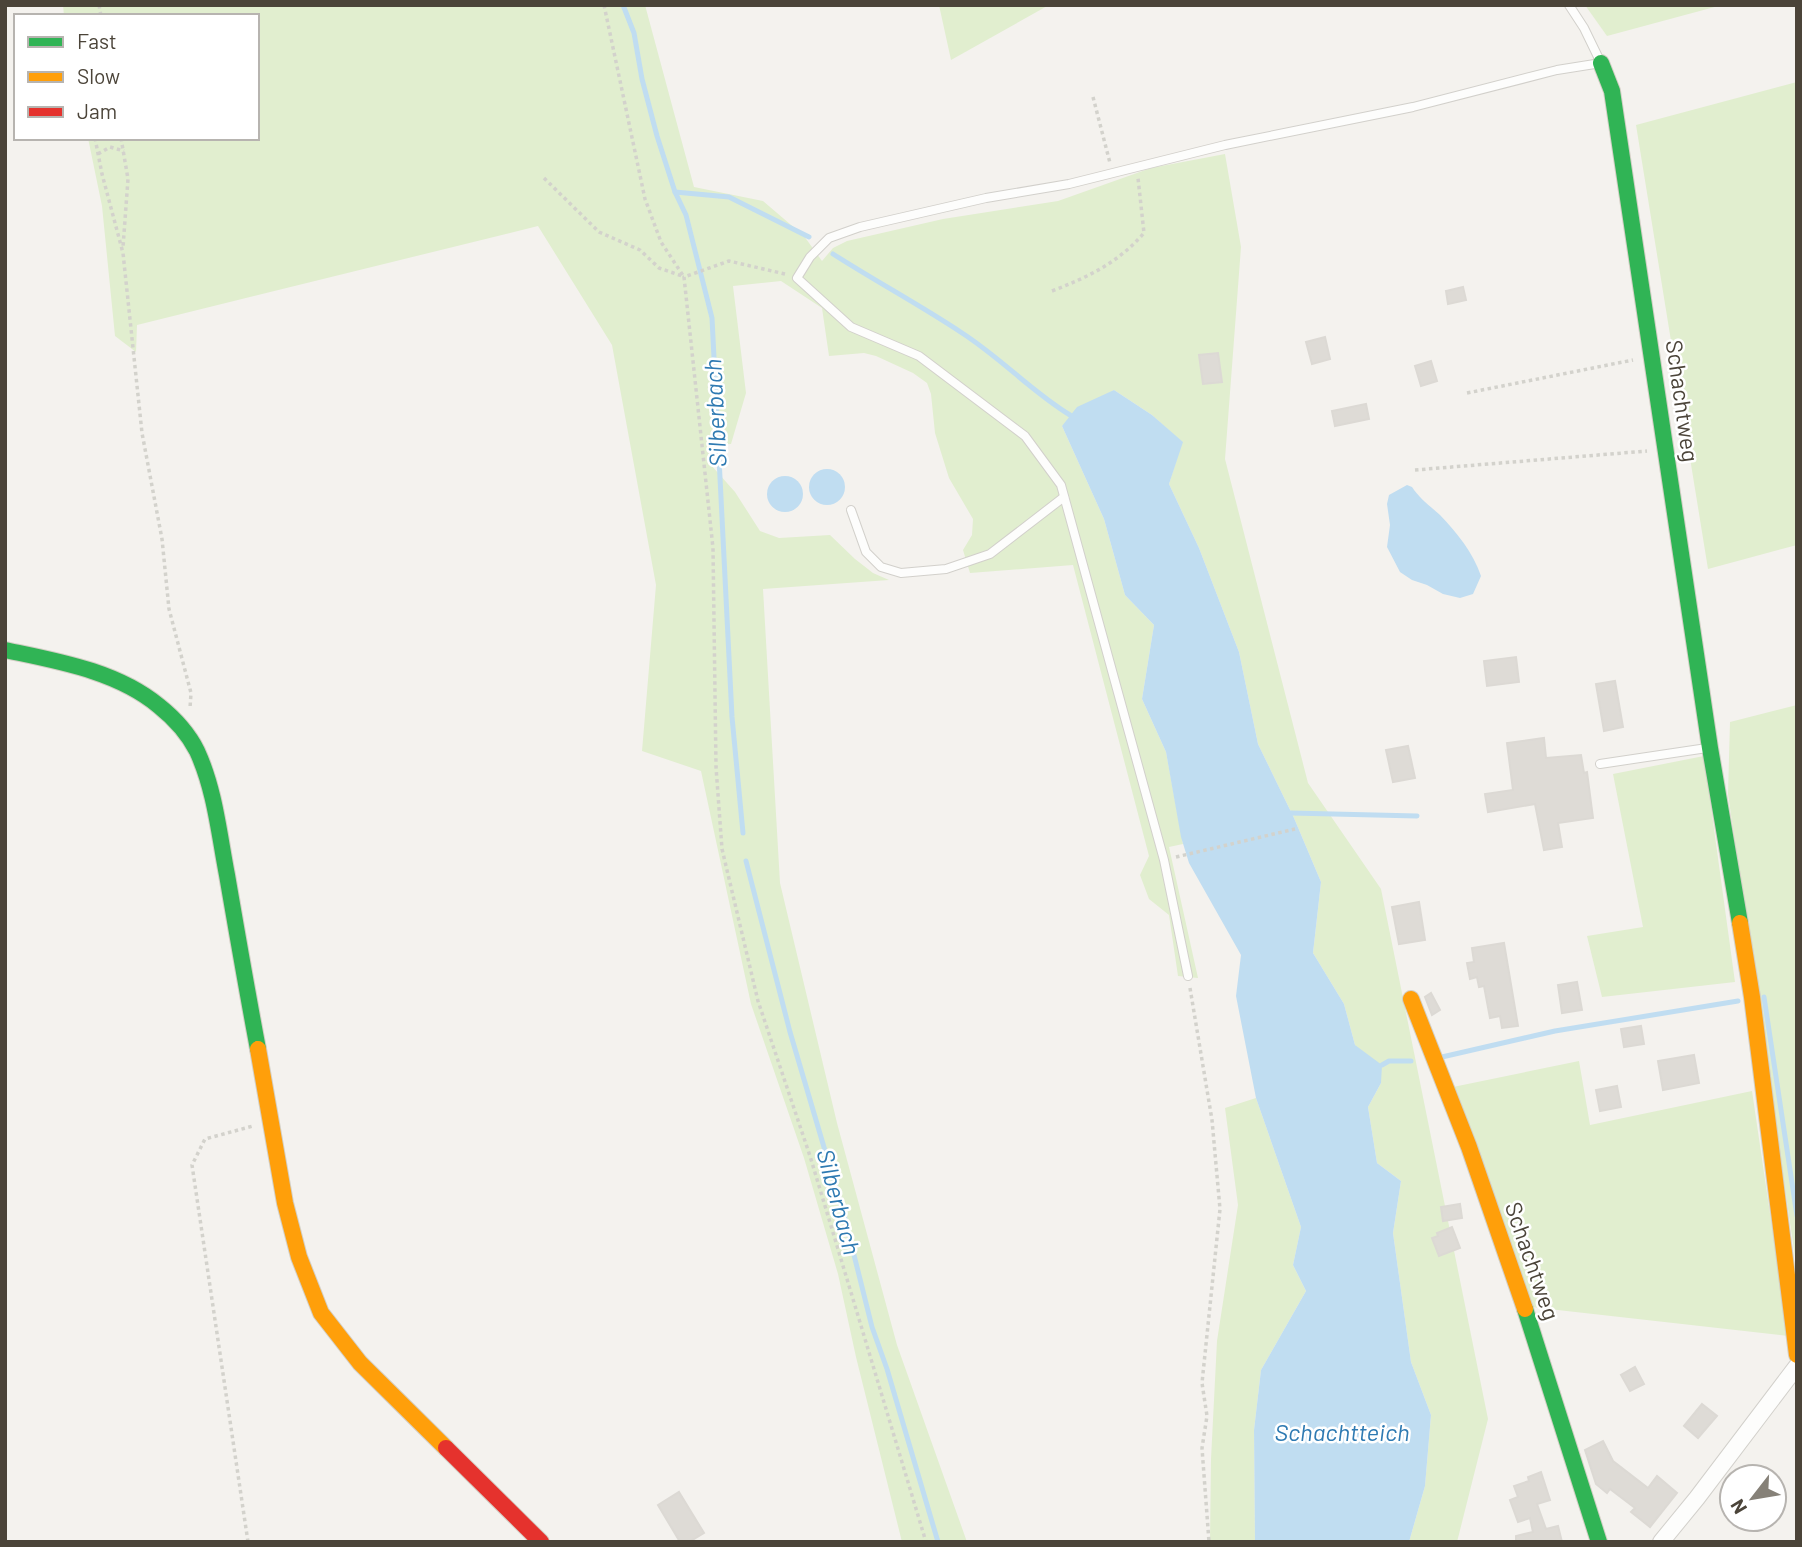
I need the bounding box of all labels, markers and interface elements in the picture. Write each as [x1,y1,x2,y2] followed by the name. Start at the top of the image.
[14,14,259,140] legend
[77,28,117,53] text: Fast
[77,63,120,88] text: Slow
[77,98,117,123] text: Jam
[1661,338,1705,464] street label: Schachtweg
[697,358,732,468] water label: Silberbach
[811,1146,867,1258] water label: Silberbach
[1500,1198,1566,1323] street label: Schachtweg
[1274,1417,1410,1446] water label: Schachtteich
[1718,1463,1788,1533] north arrow
[1725,1496,1751,1518] text: N

